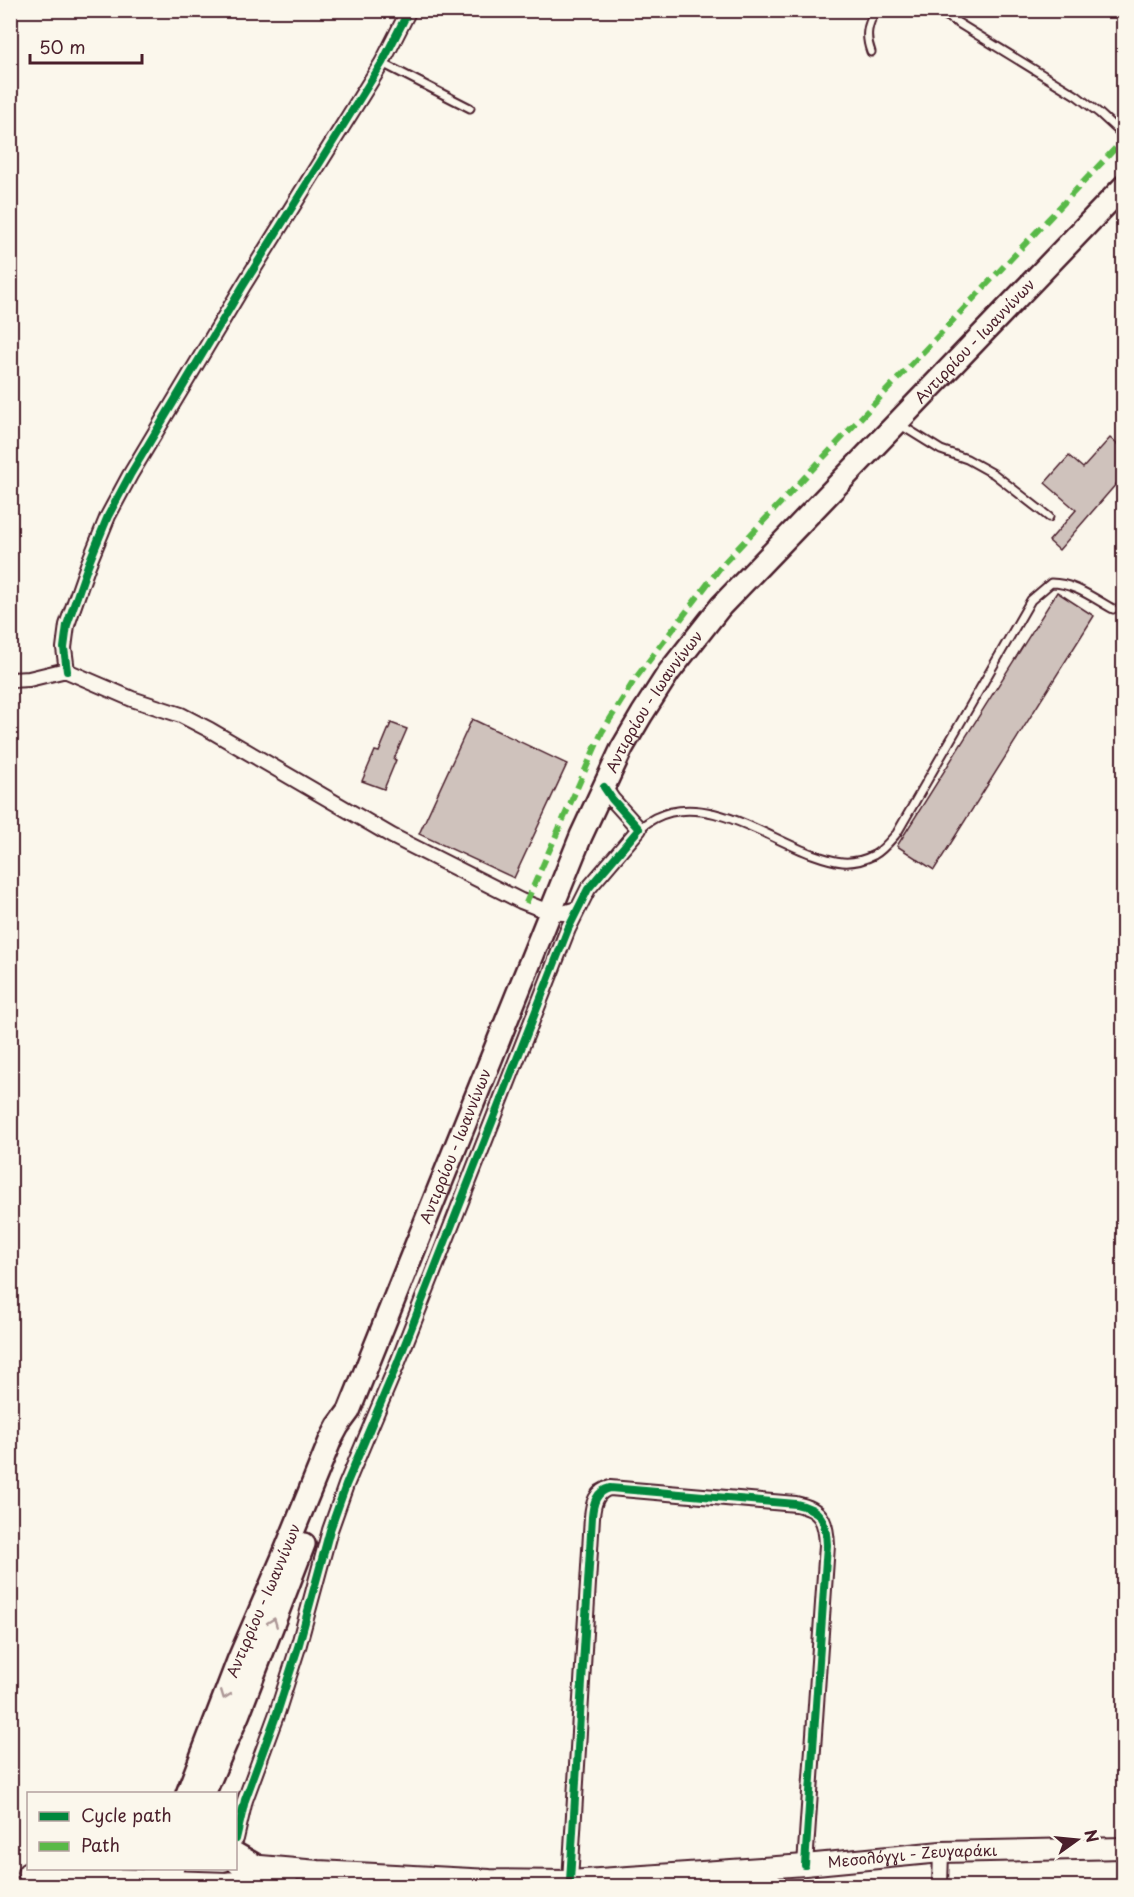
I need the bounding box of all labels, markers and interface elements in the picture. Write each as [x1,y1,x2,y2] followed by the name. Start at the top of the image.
[30,27,142,65] scale bar
[39,33,86,60] text: 50 m
[909,273,1040,408] street label: Αντιρρίου - Ιωαννίνων
[599,625,708,776] street label: Αντιρρίου - Ιωαννίνων
[413,1065,496,1227] street label: Αντιρρίου - Ιωαννίνων
[220,1520,305,1681] street label: Αντιρρίου - Ιωαννίνων
[266,1618,278,1629] one-way arrow
[220,1689,232,1700] one-way arrow
[27,1792,237,1870] legend
[81,1801,172,1828] text: Cycle path
[1047,1810,1107,1870] north arrow
[1079,1827,1106,1845] text: N
[81,1831,120,1858] text: Path
[826,1838,998,1873] street label: Μεσολόγγι - Ζευγαράκι

